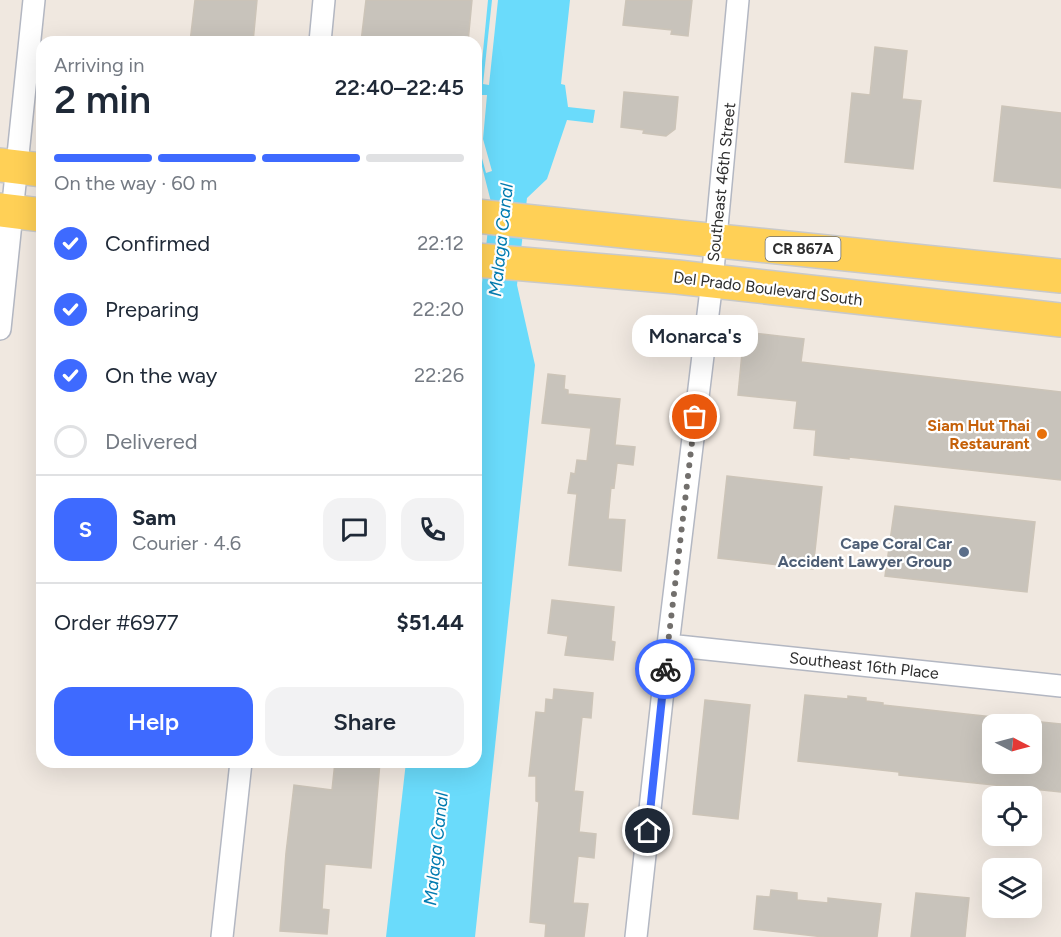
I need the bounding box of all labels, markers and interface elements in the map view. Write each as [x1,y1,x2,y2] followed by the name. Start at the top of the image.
[54,53,144,77] text: Arriving in
[335,74,464,101] text: 22:40–22:45
[54,76,151,123] text: 2 min
[704,101,739,263] street label: Southeast 46th Street
[54,171,217,195] text: On the way · 60 m
[484,181,518,298] water label: Malaga Canal
[54,227,87,260] icon: check
[105,230,210,257] text: Confirmed
[417,231,464,255] text: 22:12
[766,237,840,261] road number: CR 867A
[672,267,864,310] street label: Del Prado Boulevard South
[54,293,87,326] icon: check
[105,296,199,323] text: Preparing
[413,297,464,321] text: 22:20
[632,315,758,357] callout: Monarca's
[649,324,741,348] text: Monarca's
[54,359,87,392] icon: check
[105,362,217,389] text: On the way
[414,363,464,387] text: 22:26
[669,391,720,442] pin
[678,400,711,433] icon: bag
[927,416,1030,453] place label: Siam Hut Thai Restaurant
[1035,427,1049,441] marker: Siam Hut Thai Restaurant
[105,428,198,455] text: Delivered
[323,498,386,561] button: chat
[401,498,464,561] button: phone
[132,504,176,531] text: Sam
[79,516,92,543] text: S
[132,531,241,555] text: Courier · 4.6
[777,534,952,571] place label: Cape Coral Car Accident Lawyer Group
[957,545,971,559] marker: Cape Coral Car Accident Lawyer Group
[54,609,179,636] text: Order #6977
[396,609,464,636] text: $51.44
[635,639,695,699] courier
[788,648,940,683] street label: Southeast 16th Place
[649,653,682,686] icon: bike
[54,687,253,756] button: Help
[265,687,464,756] button: Share
[982,714,1042,774] north arrow
[982,714,1042,918] map controls
[982,786,1042,846] button: locate
[419,790,453,907] water label: Malaga Canal
[622,805,673,856] pin
[631,814,664,847] icon: home
[982,858,1042,918] button: layers

